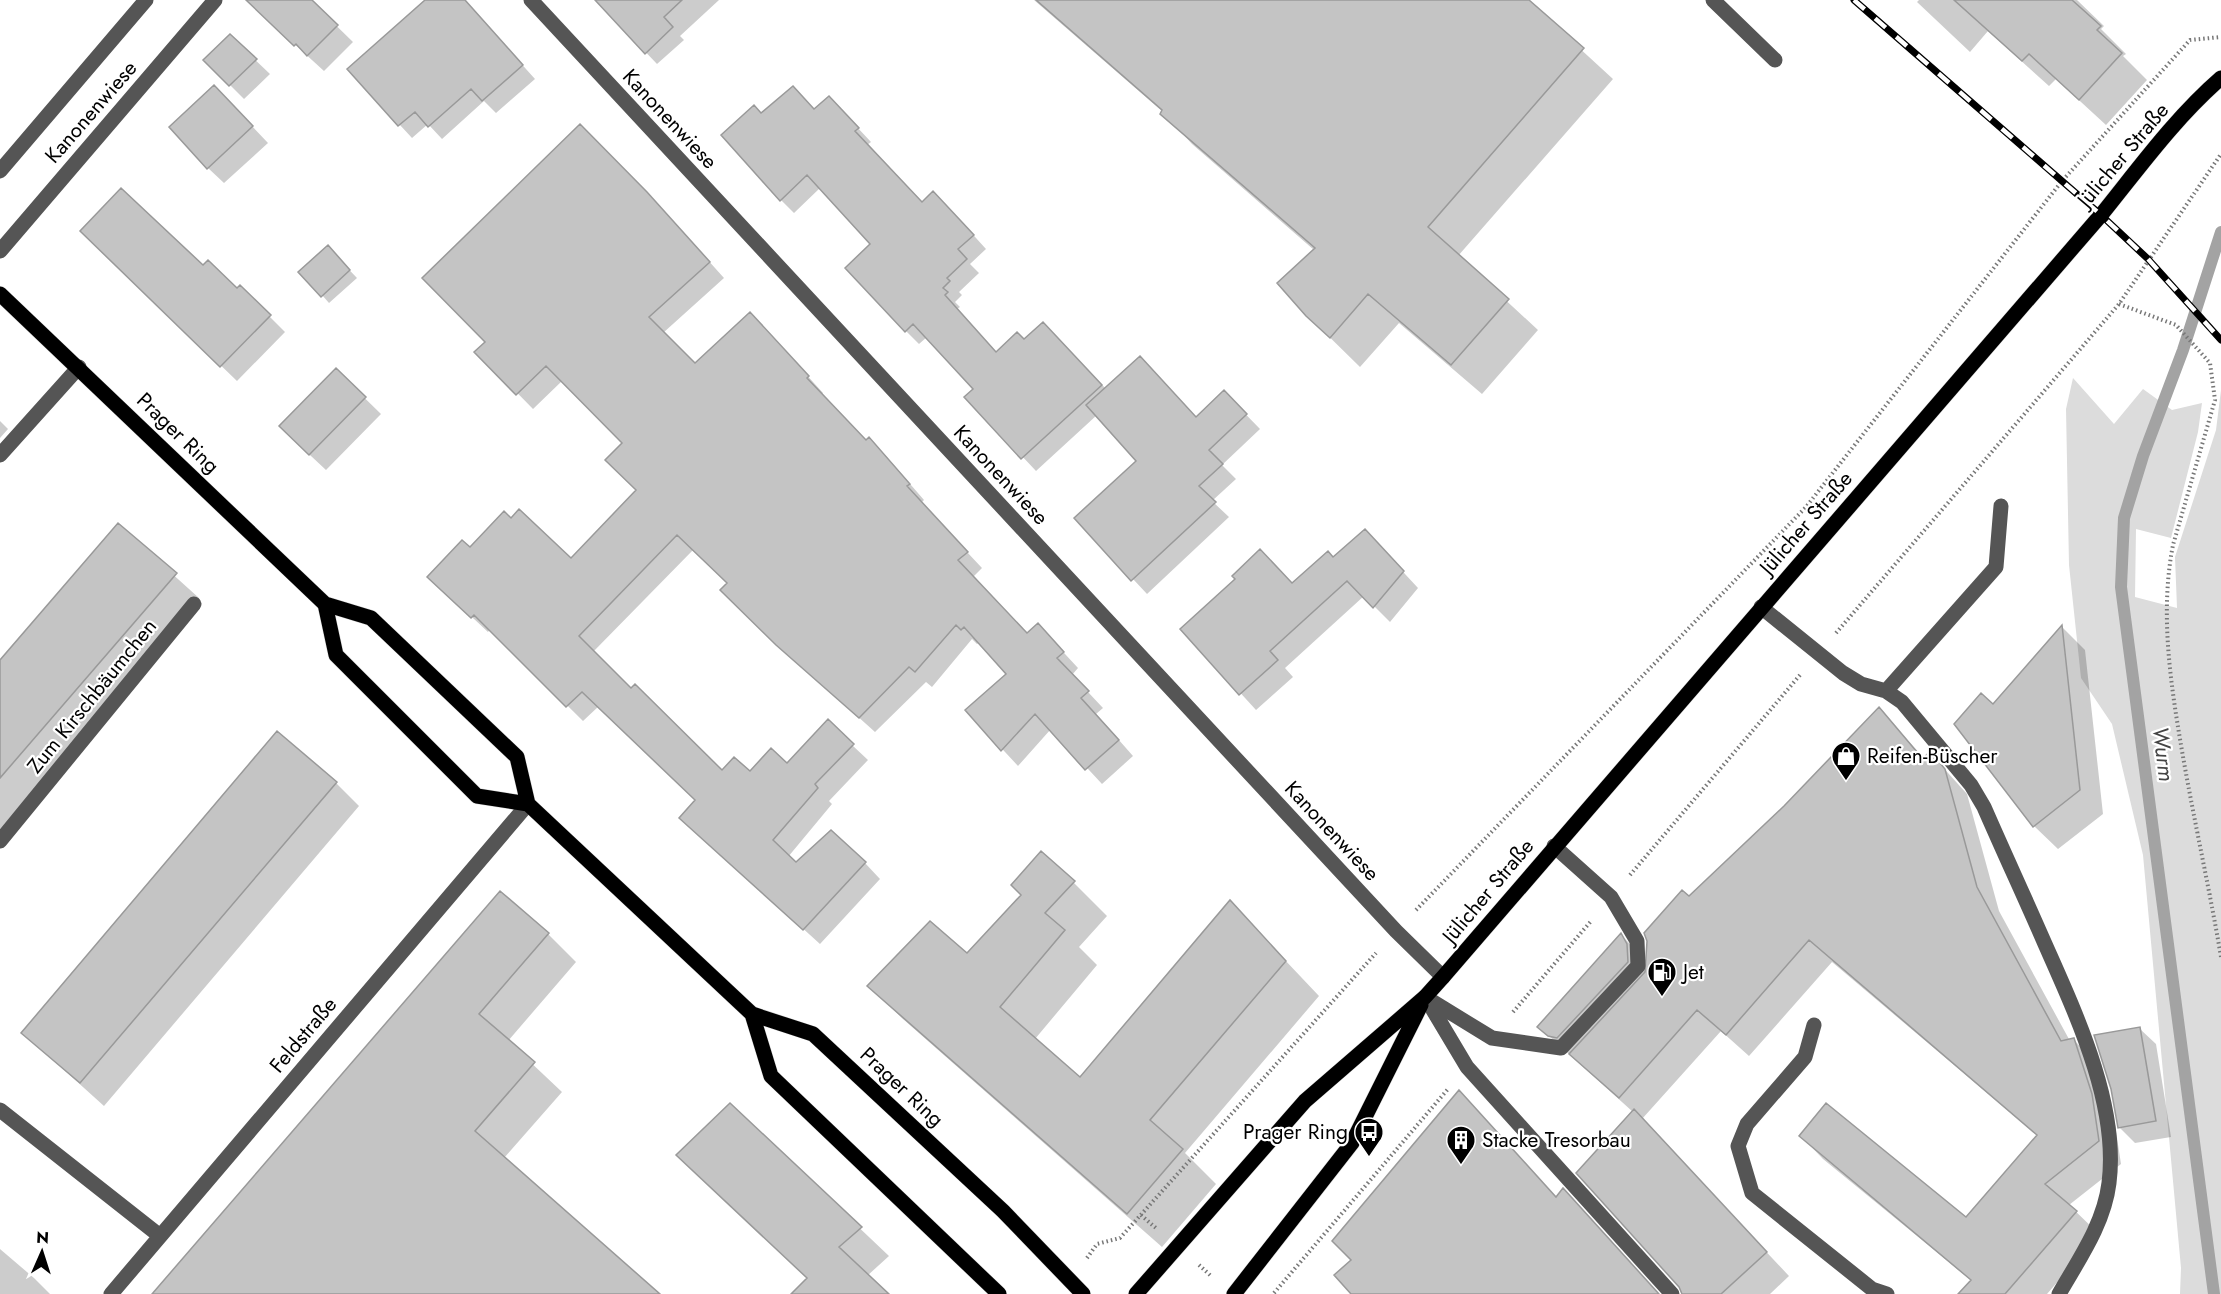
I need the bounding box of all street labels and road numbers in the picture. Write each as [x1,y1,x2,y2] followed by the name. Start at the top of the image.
[38,54,144,170] street label: Kanonenwiese
[616,62,724,176] street label: Kanonenwiese
[2068,96,2176,216] street label: Jülicher Straße
[130,386,226,480] street label: Prager Ring
[947,418,1055,532] street label: Kanonenwiese
[1751,465,1860,584] street label: Jülicher Straße
[20,612,164,780] street label: Zum Kirschbäumchen
[1278,774,1386,888] street label: Kanonenwiese
[1433,832,1541,952] street label: Jülicher Straße
[262,990,344,1079] street label: Feldstraße
[853,1040,951,1134] street label: Prager Ring

